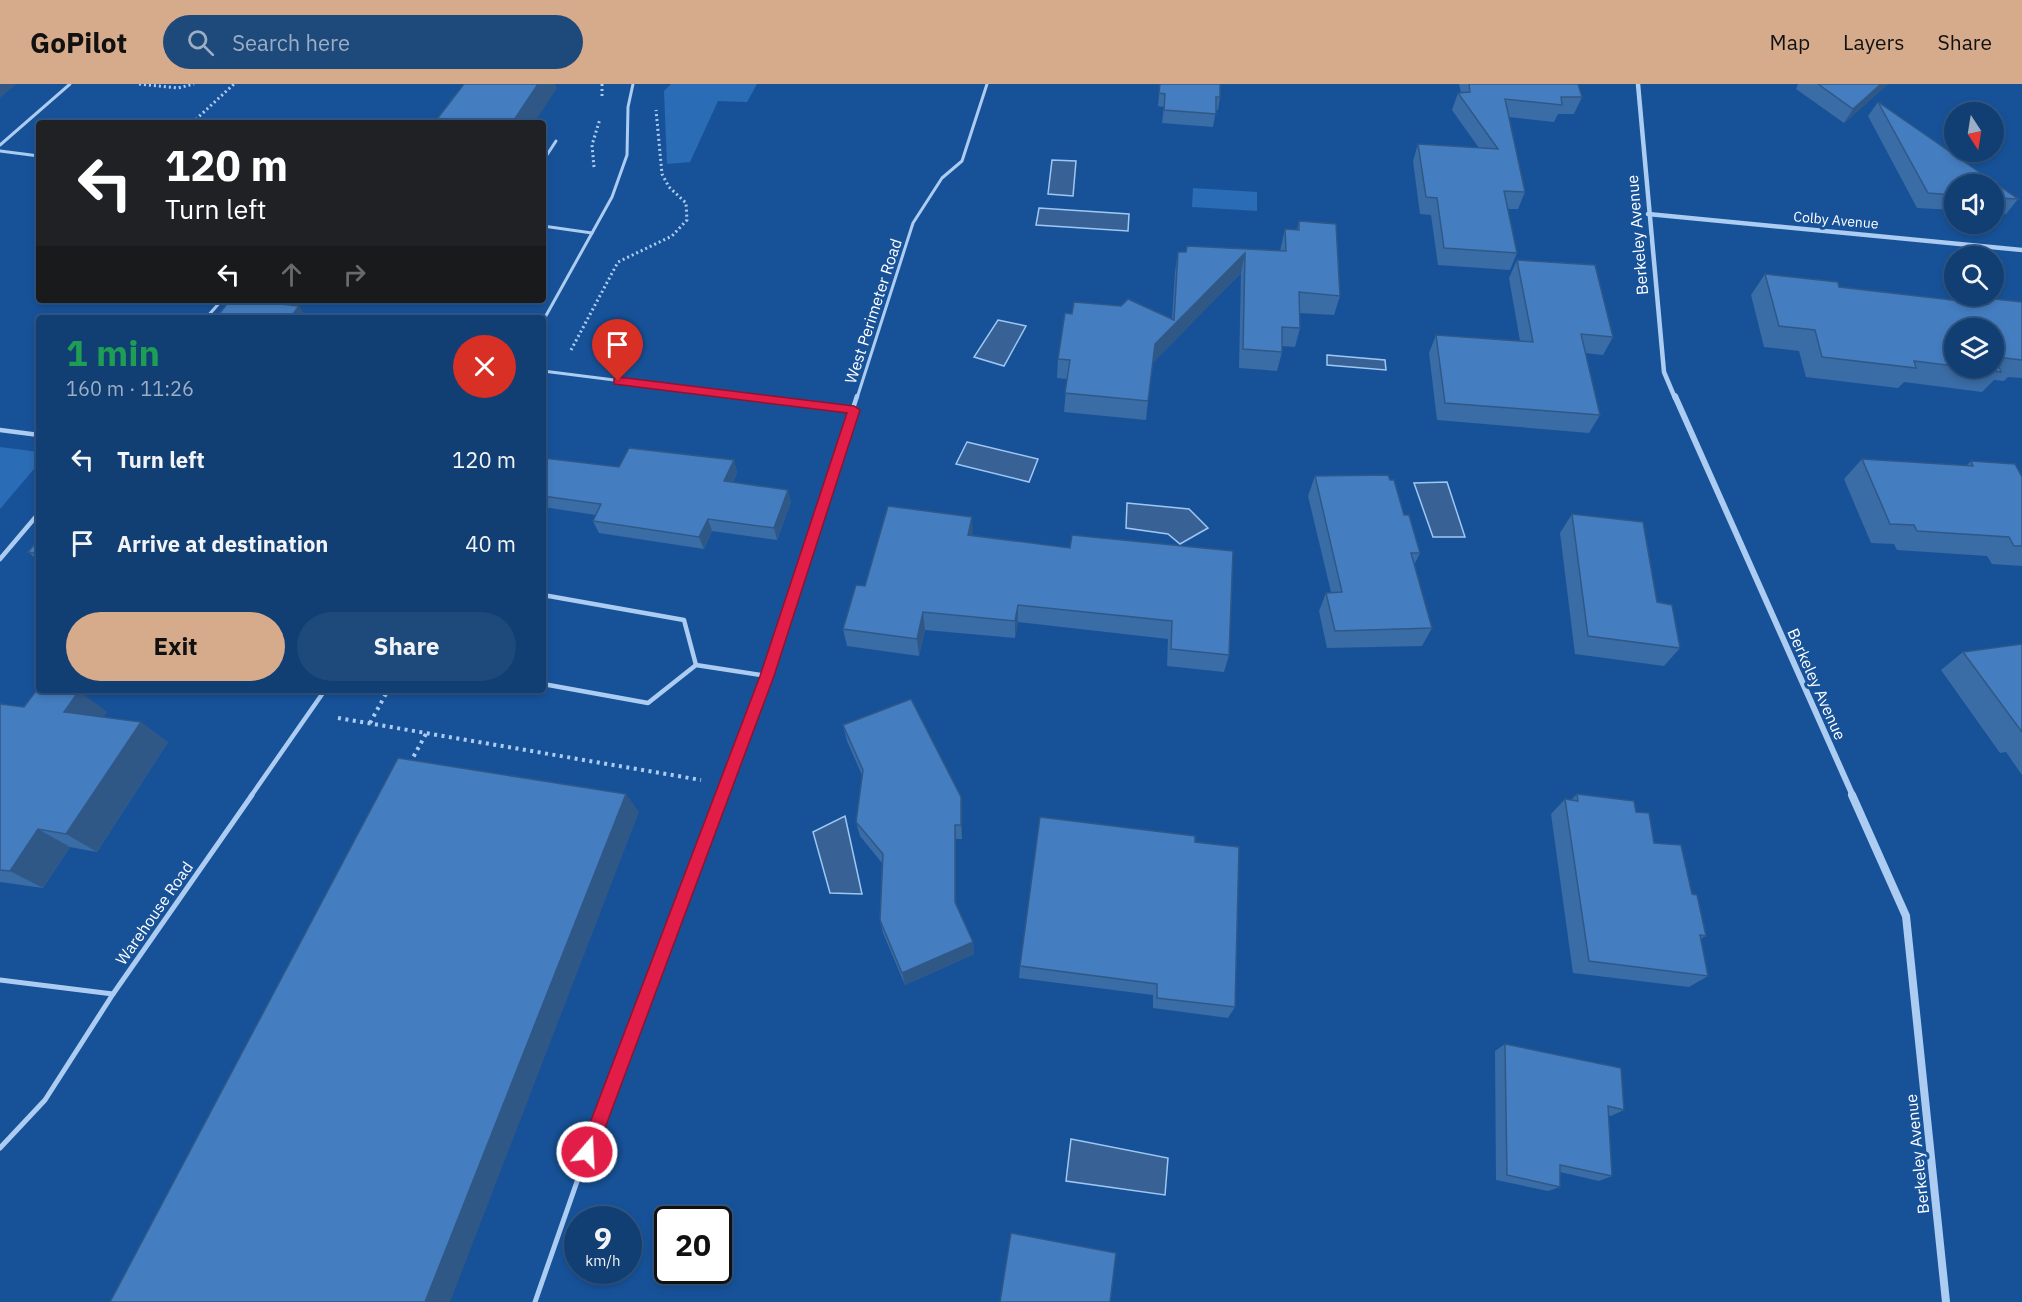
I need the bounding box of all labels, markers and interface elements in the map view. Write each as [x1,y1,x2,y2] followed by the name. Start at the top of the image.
[163,15,583,69] search box
[30,24,127,61] text: GoPilot
[184,26,217,59] icon: search
[232,28,350,57] text: Search here
[1770,28,1810,56] text: Map
[1843,28,1905,56] text: Layers
[1938,28,1992,56] text: Share
[1944,102,2004,162] north arrow
[1944,102,2004,378] map controls
[165,138,288,193] text: 120 m
[66,144,144,222] icon: left
[1622,174,1652,296] street label: Berkeley Avenue
[1944,174,2004,234] button: sound
[165,191,266,226] text: Turn left
[1793,207,1880,233] street label: Colby Avenue
[840,236,906,386] street label: West Perimeter Road
[1944,246,2004,306] button: search
[212,258,245,291] icon: left
[275,258,308,291] icon: ahead
[338,258,371,291] icon: right
[1944,318,2004,378] button: layers
[592,319,643,381] pin
[601,328,634,361] icon: arrive
[66,329,160,376] text: 1 min
[453,335,516,398] button: close
[66,375,194,402] text: 160 m · 11:26
[66,443,99,476] icon: left
[117,445,205,474] text: Turn left
[452,445,516,474] text: 120 m
[66,527,99,560] icon: arrive
[117,529,328,558] text: Arrive at destination
[465,529,516,558] text: 40 m
[66,612,285,681] button: Exit
[297,612,516,681] button: Share
[1783,625,1851,743] street label: Berkeley Avenue
[111,858,197,968] street label: Warehouse Road
[1901,1093,1933,1215] street label: Berkeley Avenue
[555,1120,619,1184] position arrow
[654,1206,732,1284] speed limit sign: 20
[594,1218,612,1257] text: 9
[585,1251,621,1270] text: km/h

